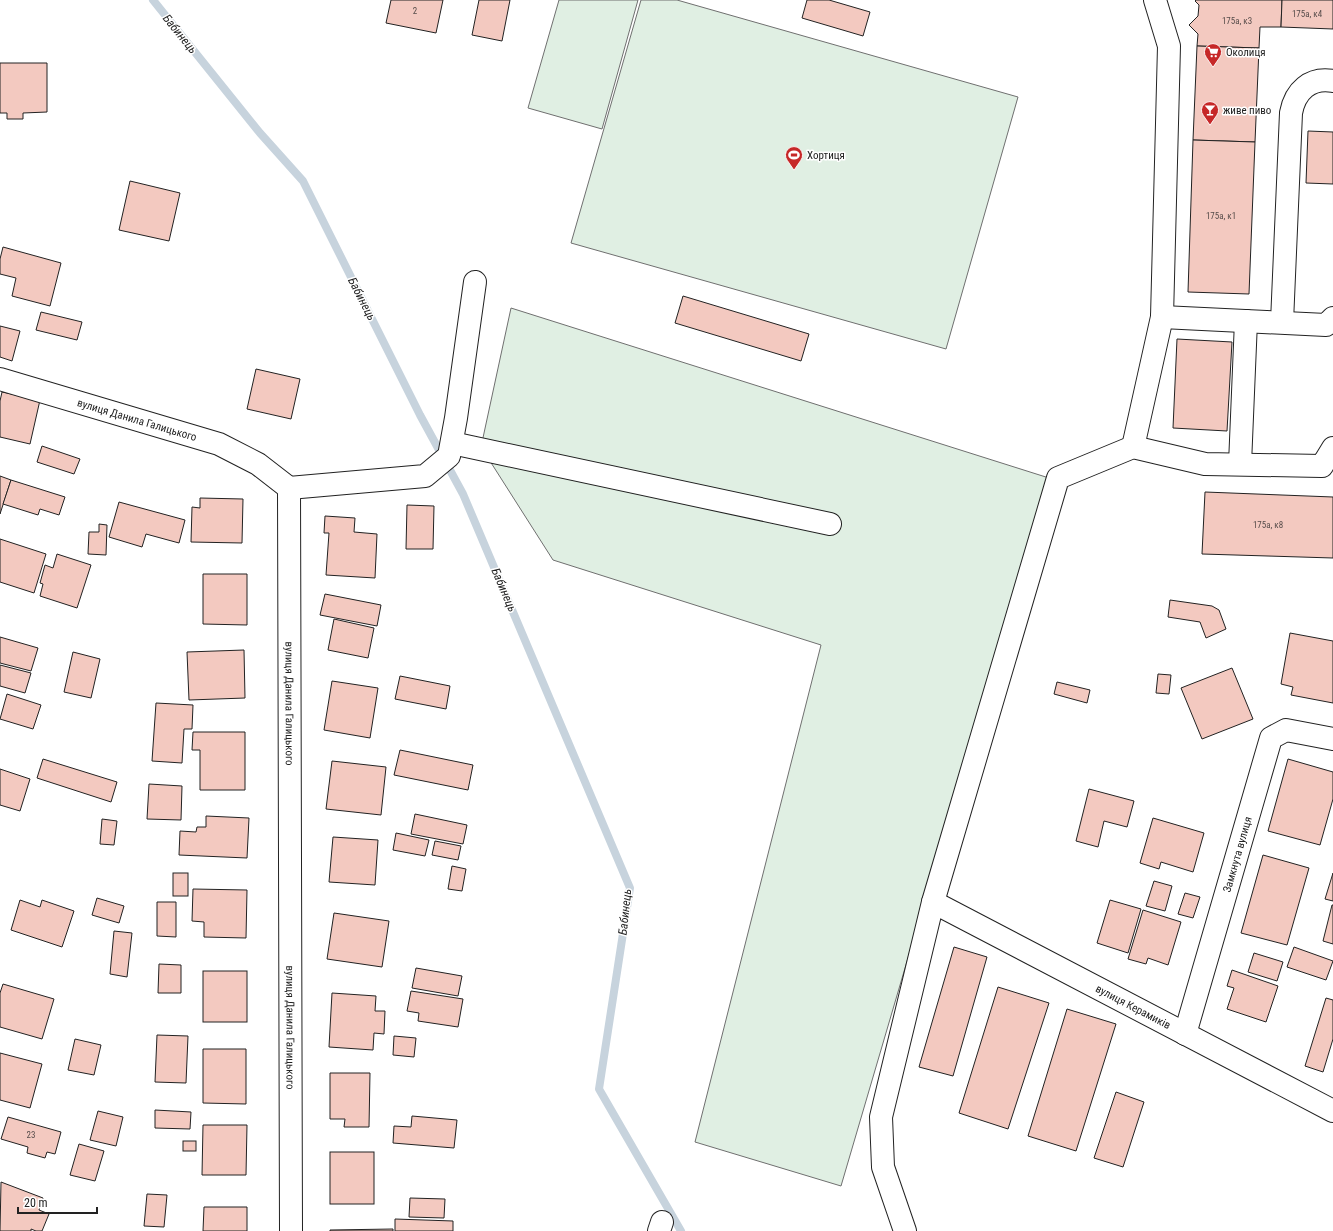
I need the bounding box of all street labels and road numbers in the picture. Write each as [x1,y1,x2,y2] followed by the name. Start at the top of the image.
[76,396,199,444] street label: вулиця Данила Галицького
[283,641,296,766] street label: вулиця Данила Галицького
[1220,815,1254,894] street label: Замкнута вулиця
[284,965,297,1090] street label: вулиця Данила Галицького
[1094,982,1173,1032] street label: вулиця Керамиків

